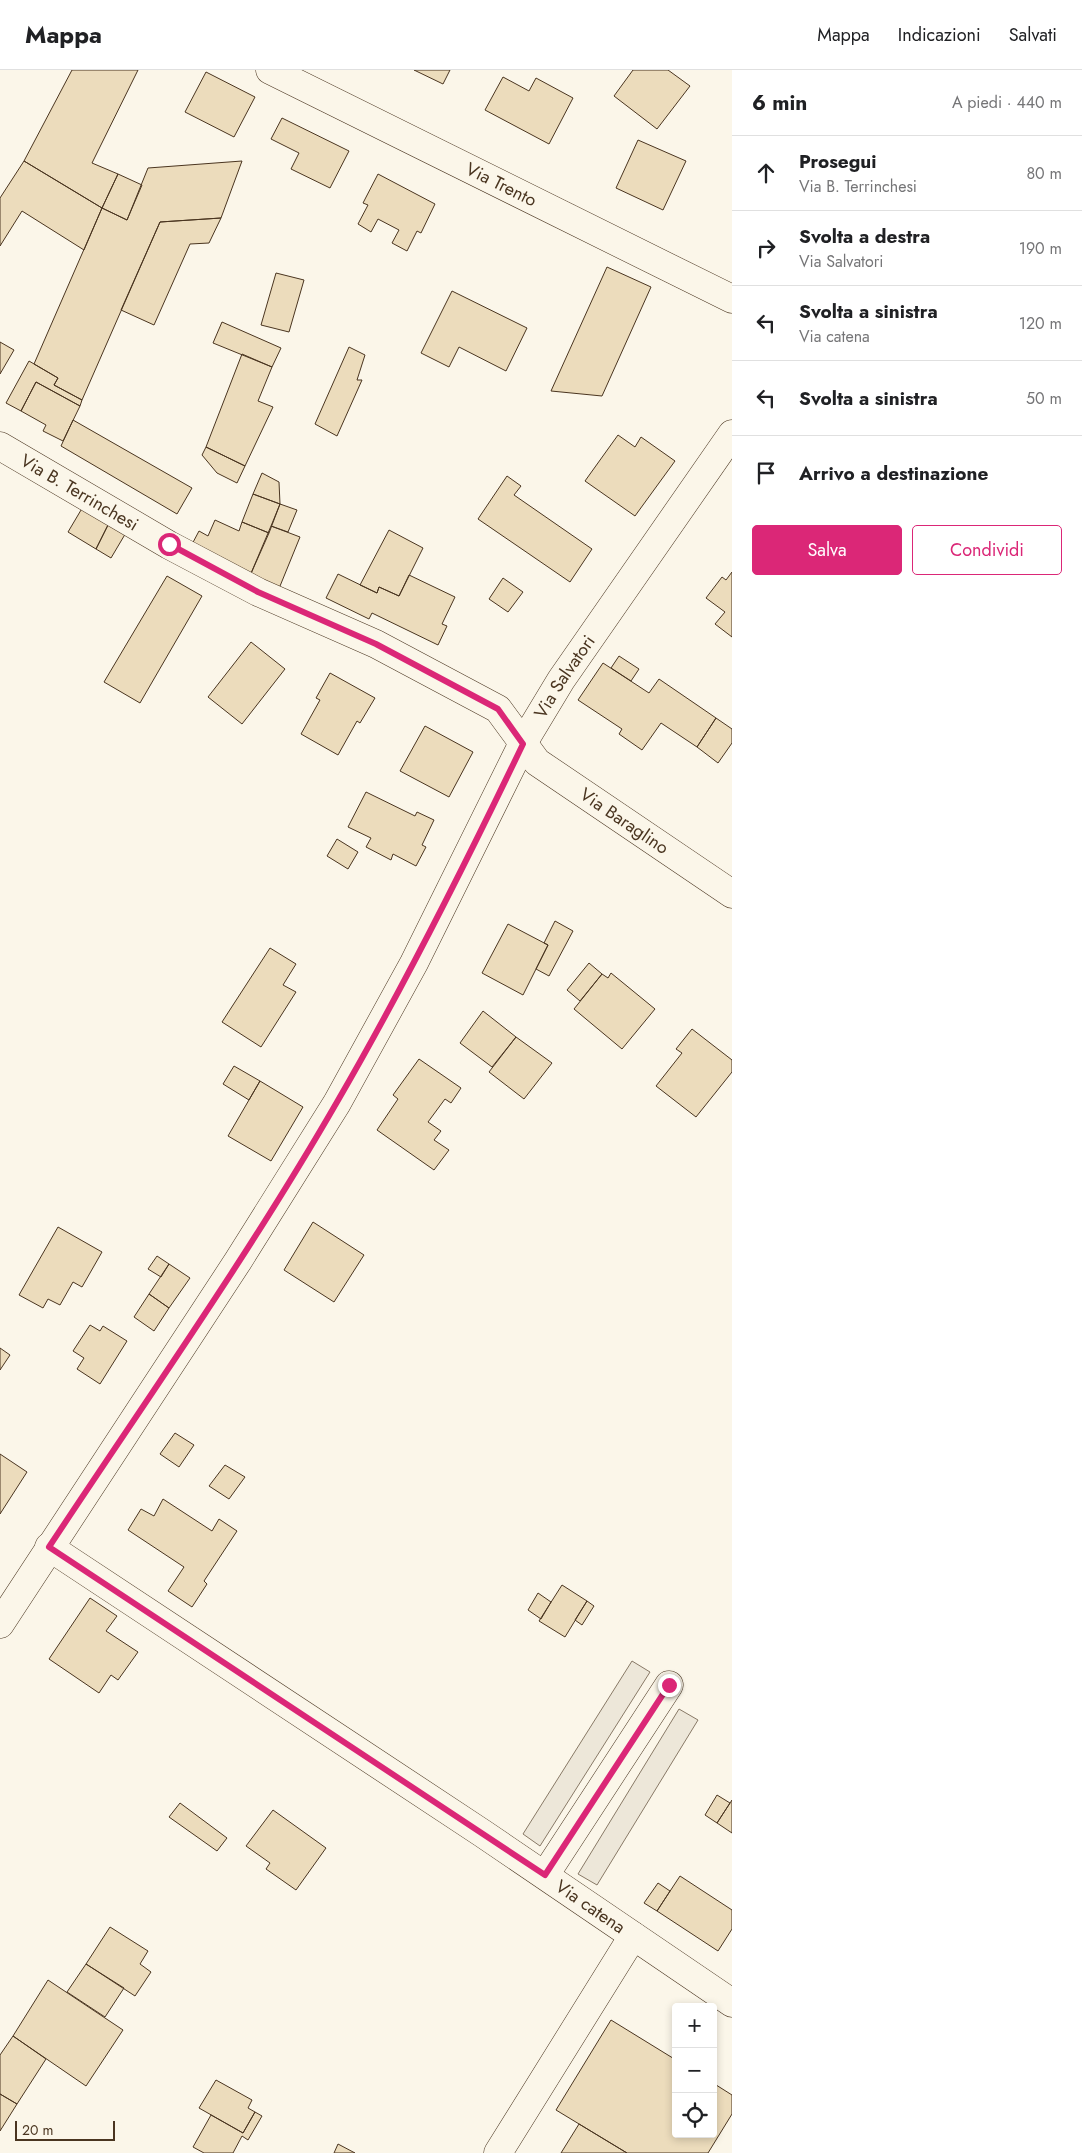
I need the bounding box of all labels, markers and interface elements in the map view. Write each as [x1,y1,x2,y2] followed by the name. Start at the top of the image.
[25,17,102,52] text: Mappa
[817,22,870,48] text: Mappa
[898,22,981,48] text: Indicazioni
[1009,22,1057,48] text: Salvati
[752,88,807,118] text: 6 min
[952,91,1062,114] text: A piedi · 440 m
[799,148,877,175] text: Prosegui
[461,156,541,213] street label: Via Trento
[752,159,780,187] icon: ahead
[1026,162,1062,185] text: 80 m
[799,175,917,198] text: Via B. Terrinchesi
[799,223,930,250] text: Svolta a destra
[752,234,780,262] icon: right
[1019,237,1062,260] text: 190 m
[799,250,883,273] text: Via Salvatori
[799,298,938,325] text: Svolta a sinistra
[752,309,780,337] icon: left
[1019,312,1062,335] text: 120 m
[799,325,870,348] text: Via catena
[752,384,780,412] icon: left
[799,385,938,412] text: Svolta a sinistra
[1026,387,1062,410] text: 50 m
[15,448,143,537] street label: Via B. Terrinchesi
[752,459,780,487] icon: arrive
[799,460,988,487] text: Arrivo a destinazione
[752,525,902,575] button: Salva
[912,525,1062,575] button: Condividi
[158,533,181,556] route start
[528,630,601,723] street label: Via Salvatori
[575,782,674,861] street label: Via Baraglino
[658,1674,681,1697] route end
[550,1874,631,1940] street label: Via catena
[672,2003,717,2138] map controls
[672,2003,717,2048] button: +
[672,2048,717,2093] button: −
[672,2093,717,2138] button: locate
[15,2118,115,2141] scale bar
[22,2120,54,2140] text: 20 m

